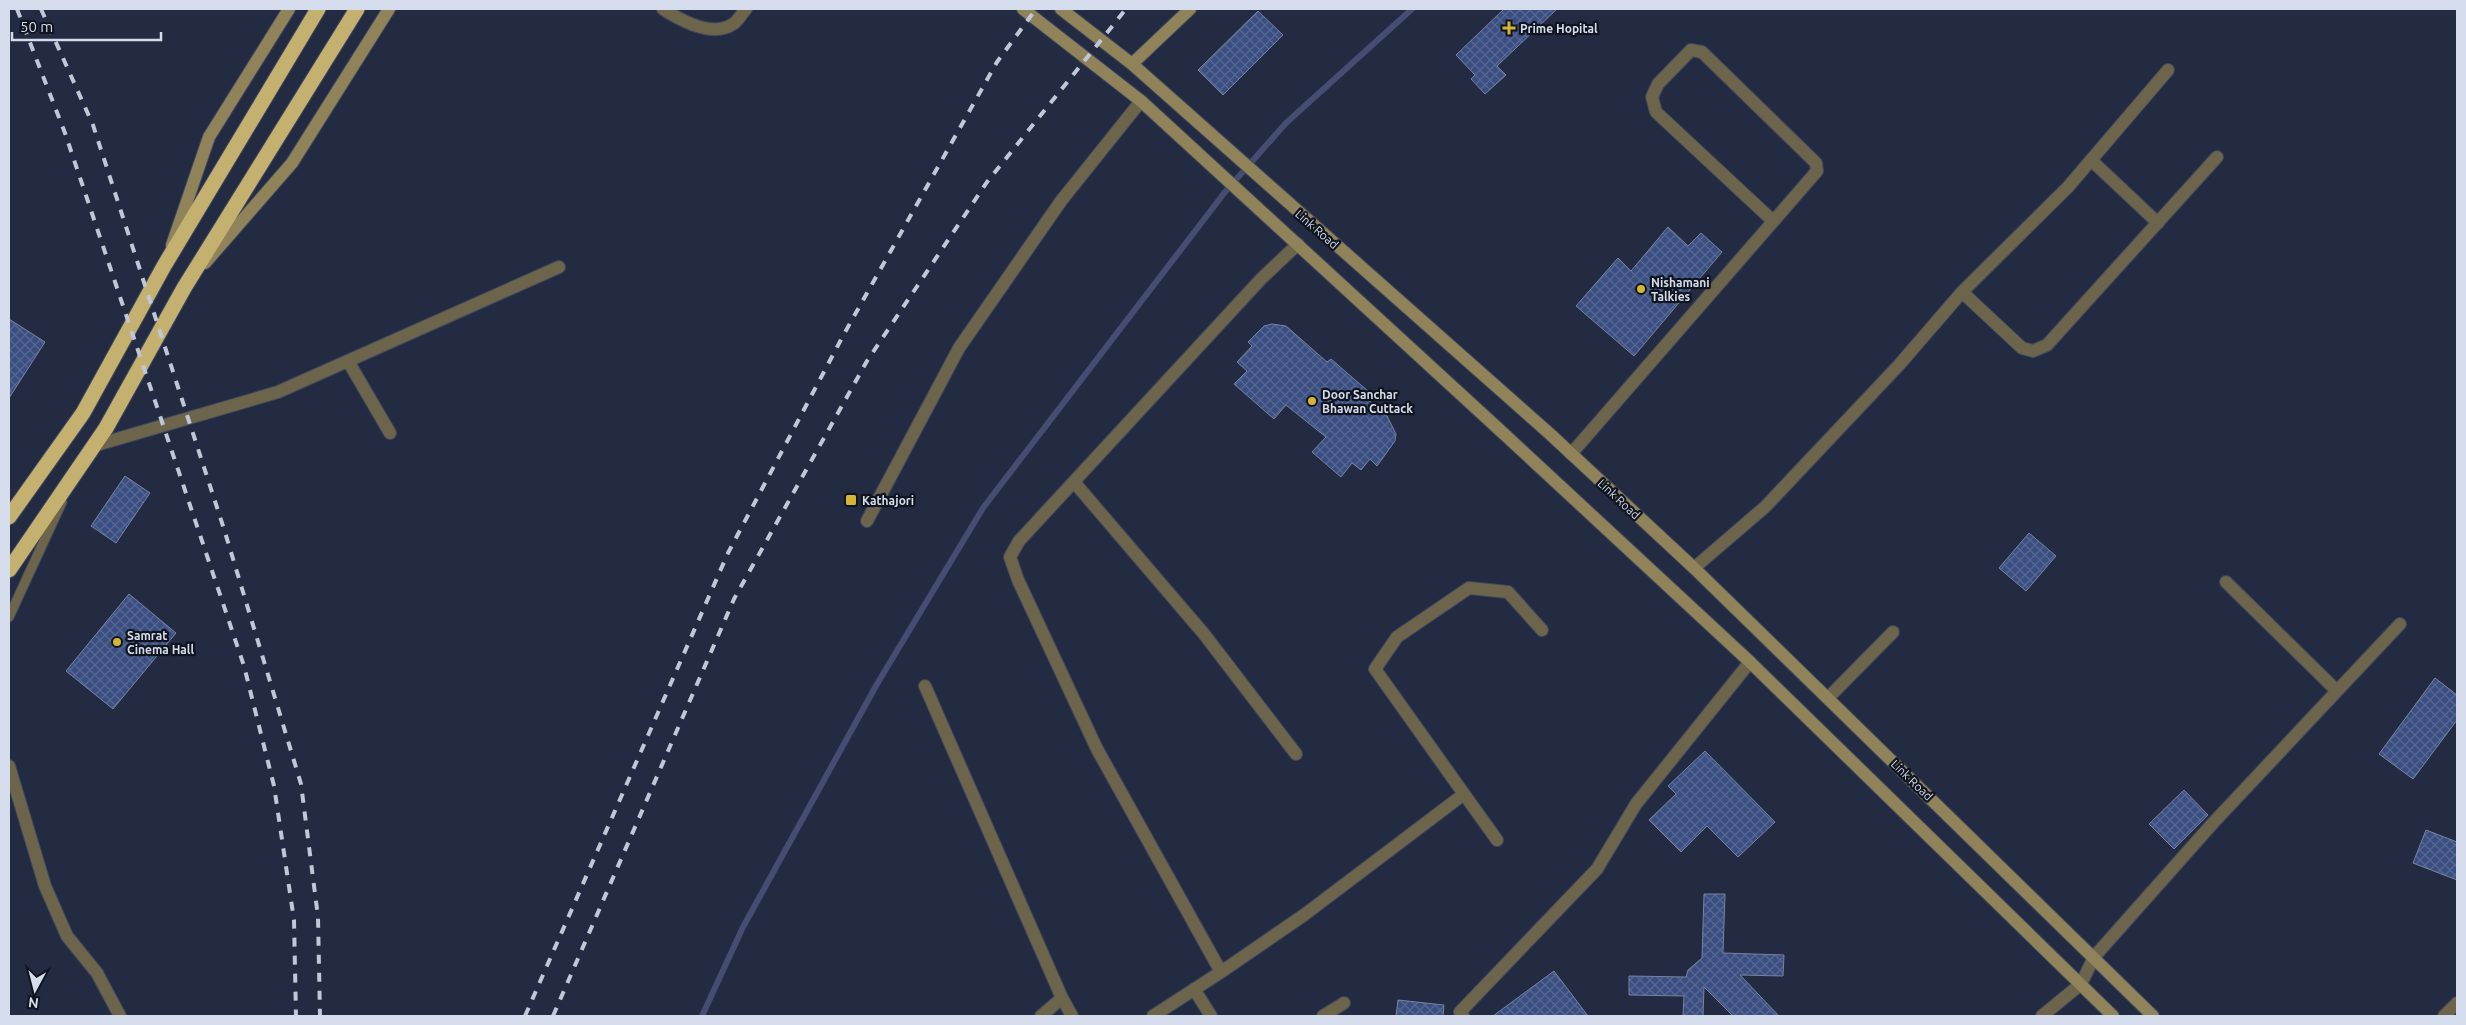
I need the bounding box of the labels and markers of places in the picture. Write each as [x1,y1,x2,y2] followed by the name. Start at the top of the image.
[1502,21,1516,35] marker: Prime Hopital
[1520,22,1598,35] place label: Prime Hopital
[1651,276,1710,303] place label: Nishamani Talkies
[1635,283,1647,295] marker: Nishamani Talkies
[1322,388,1413,415] place label: Door Sanchar Bhawan Cuttack
[1306,395,1318,407] marker: Door Sanchar Bhawan Cuttack
[844,493,858,507] marker: Kathajori
[862,494,914,507] place label: Kathajori
[127,629,194,656] place label: Samrat Cinema Hall
[111,636,123,648] marker: Samrat Cinema Hall

